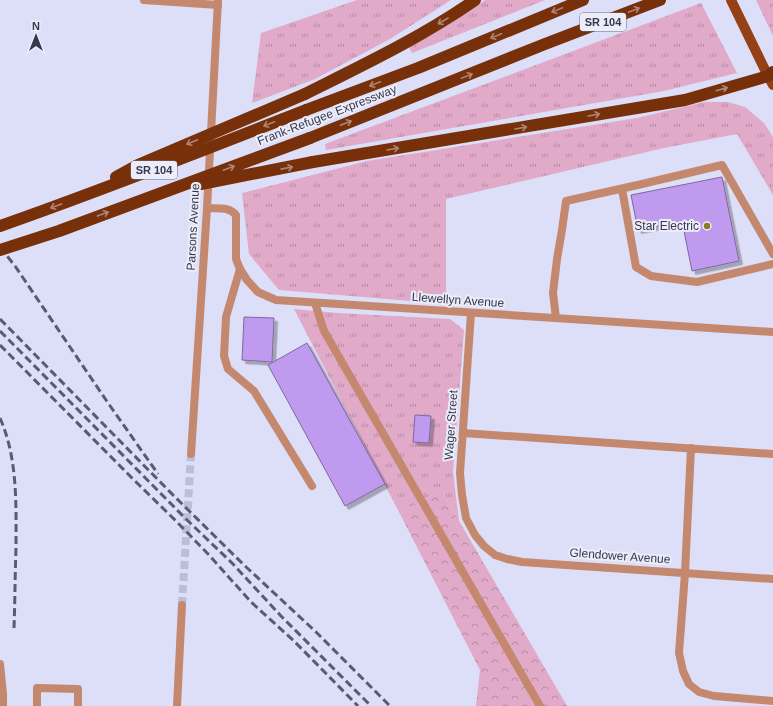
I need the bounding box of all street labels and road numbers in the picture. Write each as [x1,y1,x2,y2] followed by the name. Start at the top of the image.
[580,13,626,31] road number: SR 104
[255,82,399,148] street label: Frank-Refugee Expressway
[131,161,177,179] road number: SR 104
[184,183,202,271] street label: Parsons Avenue
[411,290,505,310] street label: Llewellyn Avenue
[442,389,460,461] street label: Wager Street
[569,545,671,567] street label: Glendower Avenue

